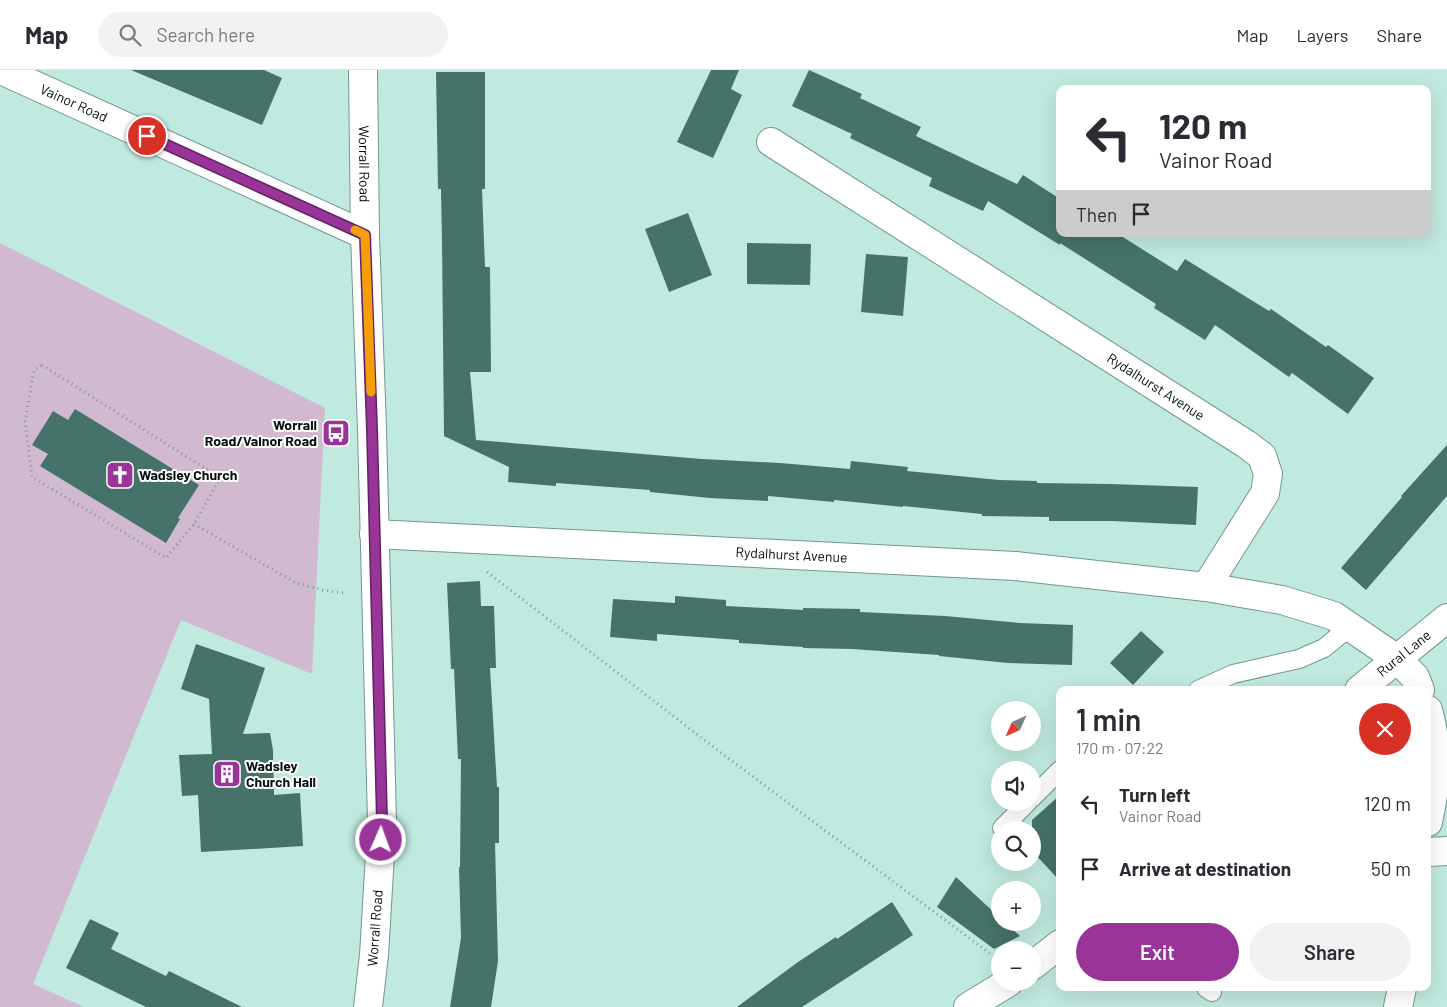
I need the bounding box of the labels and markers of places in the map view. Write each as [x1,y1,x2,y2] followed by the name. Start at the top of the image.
[126,115,168,157] pin
[205,416,317,449] place label: Worrall Road/Vainor Road
[321,418,351,448] bus stop icon: Worrall Road/Vainor Road
[105,460,135,490] church icon: Wadsley Church
[139,466,237,483] place label: Wadsley Church
[246,757,316,790] place label: Wadsley Church Hall
[212,759,242,789] building icon: Wadsley Church Hall

